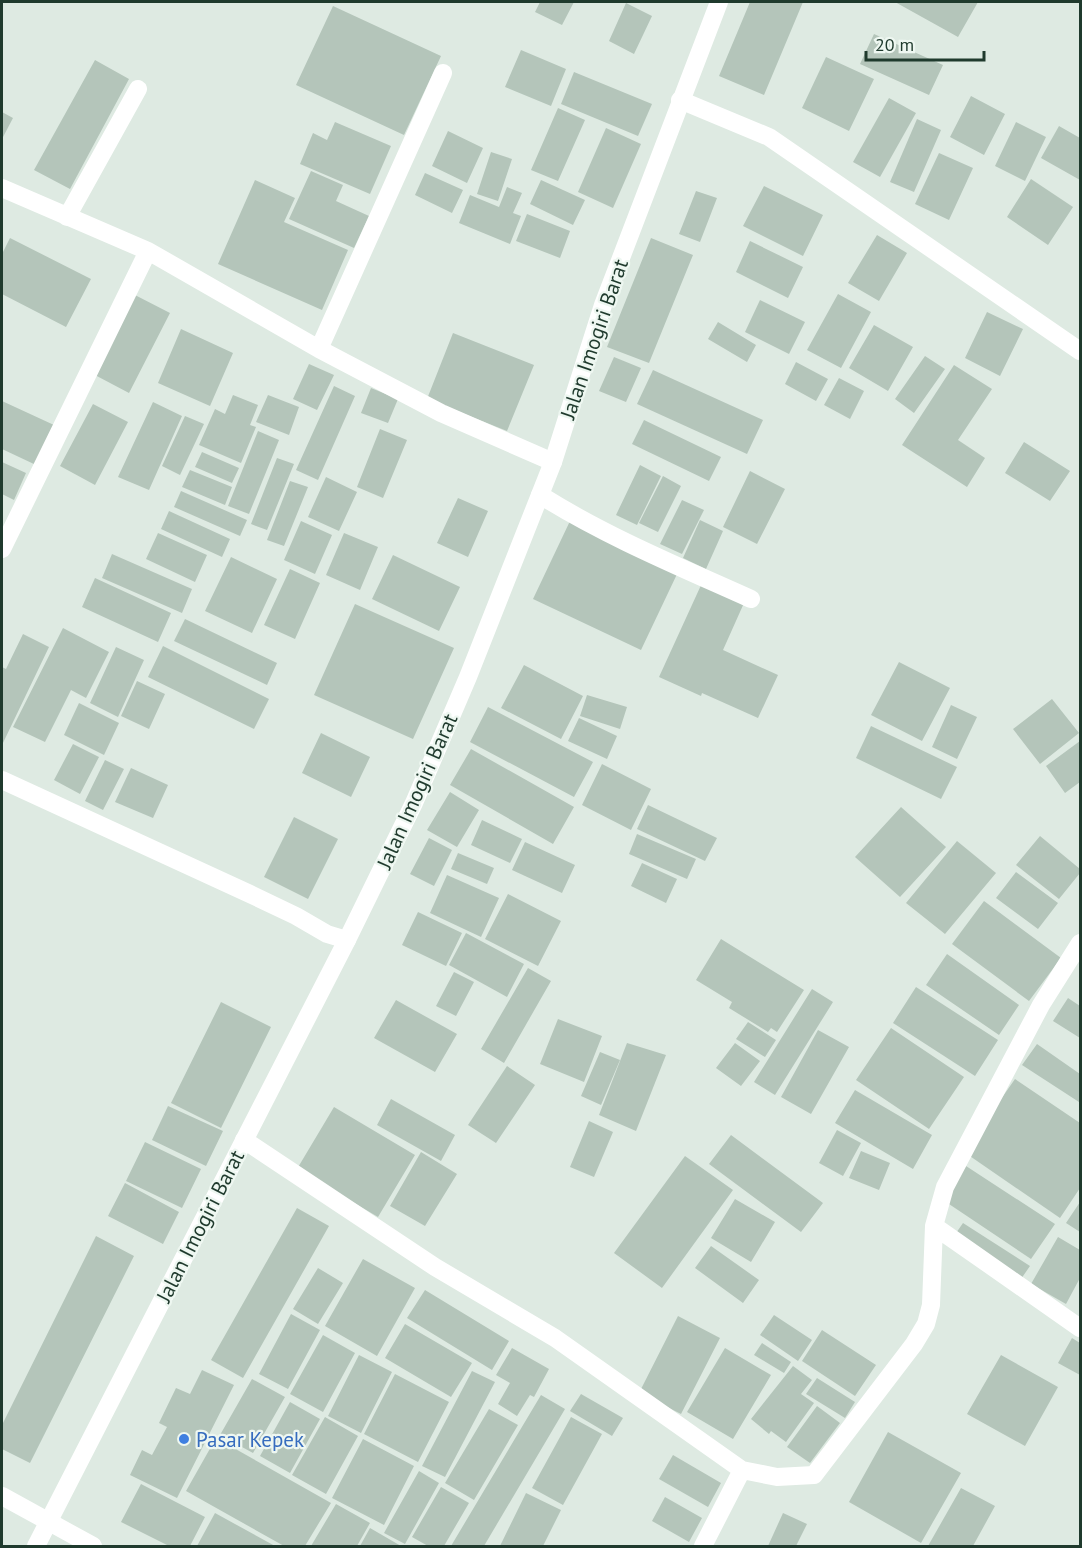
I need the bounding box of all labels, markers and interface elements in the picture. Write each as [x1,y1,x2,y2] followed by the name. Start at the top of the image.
[866,24,984,62] scale bar
[875,33,914,56] text: 20 m
[554,256,634,423] street label: Jalan Imogiri Barat
[370,709,463,874] street label: Jalan Imogiri Barat
[150,1145,250,1308] street label: Jalan Imogiri Barat
[196,1426,304,1453] place label: Pasar Kepek
[177,1432,191,1446] marker: Pasar Kepek

